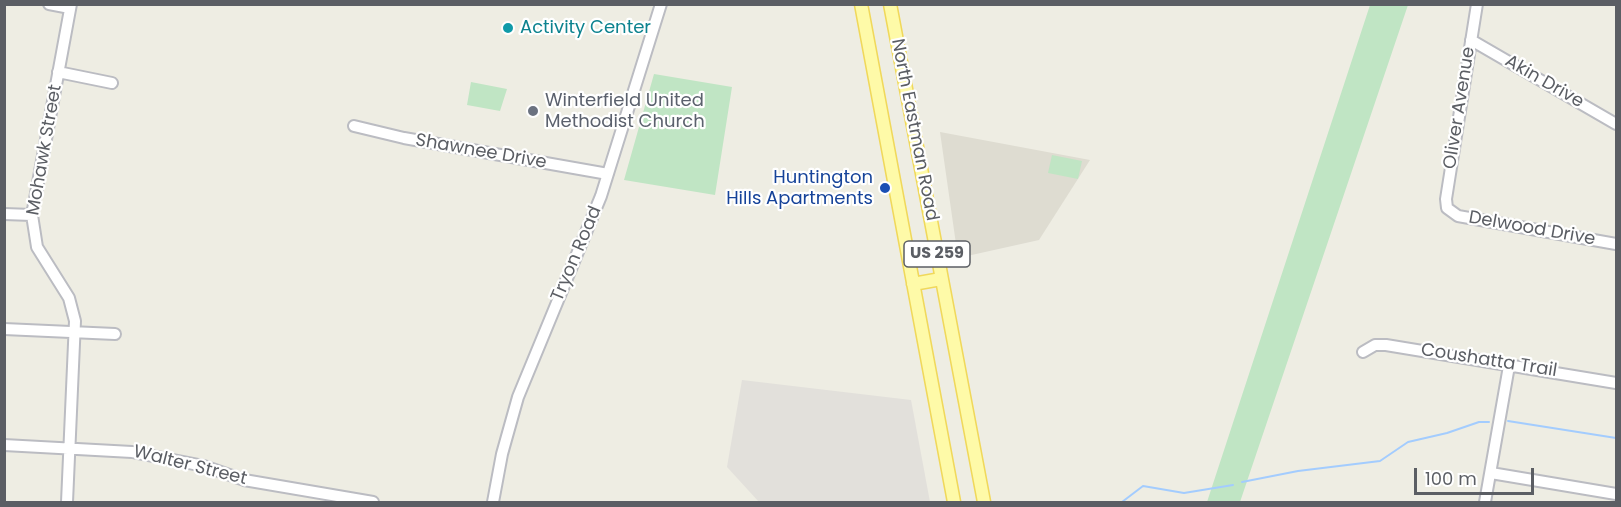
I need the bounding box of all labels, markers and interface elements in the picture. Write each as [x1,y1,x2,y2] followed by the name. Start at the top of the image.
[520,17,651,39] place label: Activity Center
[501,21,515,35] marker: Activity Center
[886,37,942,223] street label: North Eastman Road
[1440,45,1480,171] street label: Oliver Avenue
[1501,51,1587,113] street label: Akin Drive
[23,83,67,217] street label: Mohawk Street
[545,90,705,132] place label: Winterfield United Methodist Church
[526,104,540,118] marker: Winterfield United Methodist Church
[414,130,548,174] street label: Shawnee Drive
[726,167,873,210] place label: Huntington Hills Apartments
[878,181,892,195] marker: Huntington Hills Apartments
[547,203,607,305] street label: Tryon Road
[1467,207,1597,251] street label: Delwood Drive
[904,241,970,267] road number: US 259
[1419,340,1559,382] street label: Coushatta Trail
[131,441,249,491] street label: Walter Street
[1417,456,1537,494] scale bar
[1425,466,1477,491] text: 100 m

